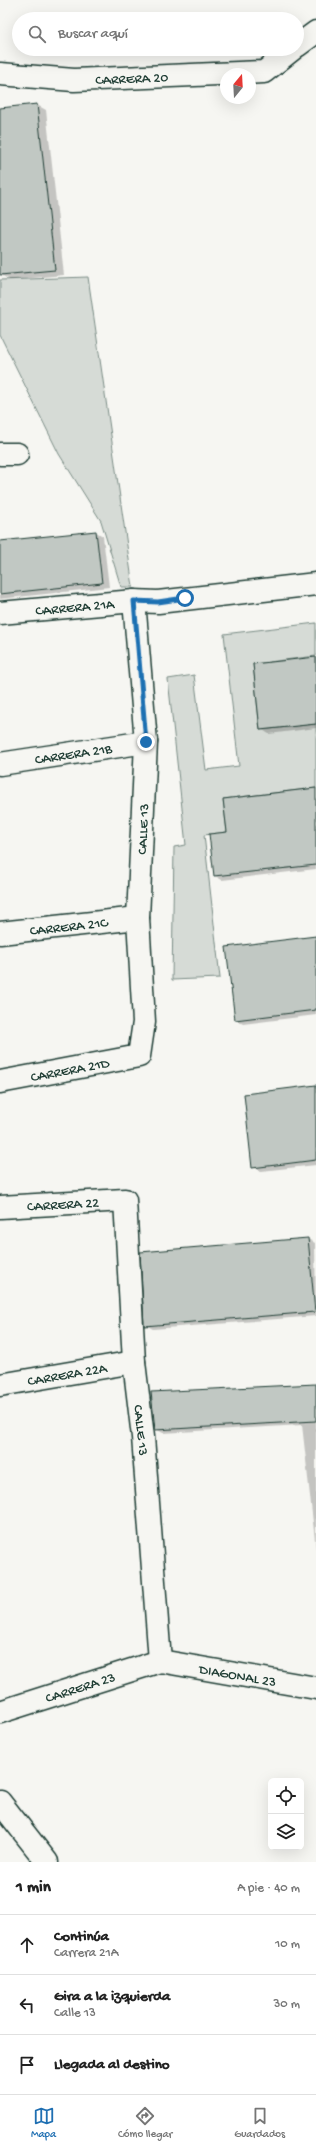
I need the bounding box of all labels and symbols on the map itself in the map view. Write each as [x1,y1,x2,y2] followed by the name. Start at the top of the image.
[220,68,256,104] north arrow
[95,70,169,90] street label: CARRERA 20
[176,589,194,607] route start
[35,597,116,621] street label: CARRERA 21A
[137,733,155,751] route end
[34,741,114,770] street label: CARRERA 21B
[135,803,154,855] street label: CALLE 13
[29,915,110,941] street label: CARRERA 21C
[29,1056,112,1087] street label: CARRERA 21D
[27,1195,100,1216] street label: CARRERA 22
[26,1361,109,1391] street label: CARRERA 22A
[128,1404,150,1456] street label: CALLE 13
[197,1662,277,1692] street label: DIAGONAL 23
[44,1670,118,1708] street label: CARRERA 23

